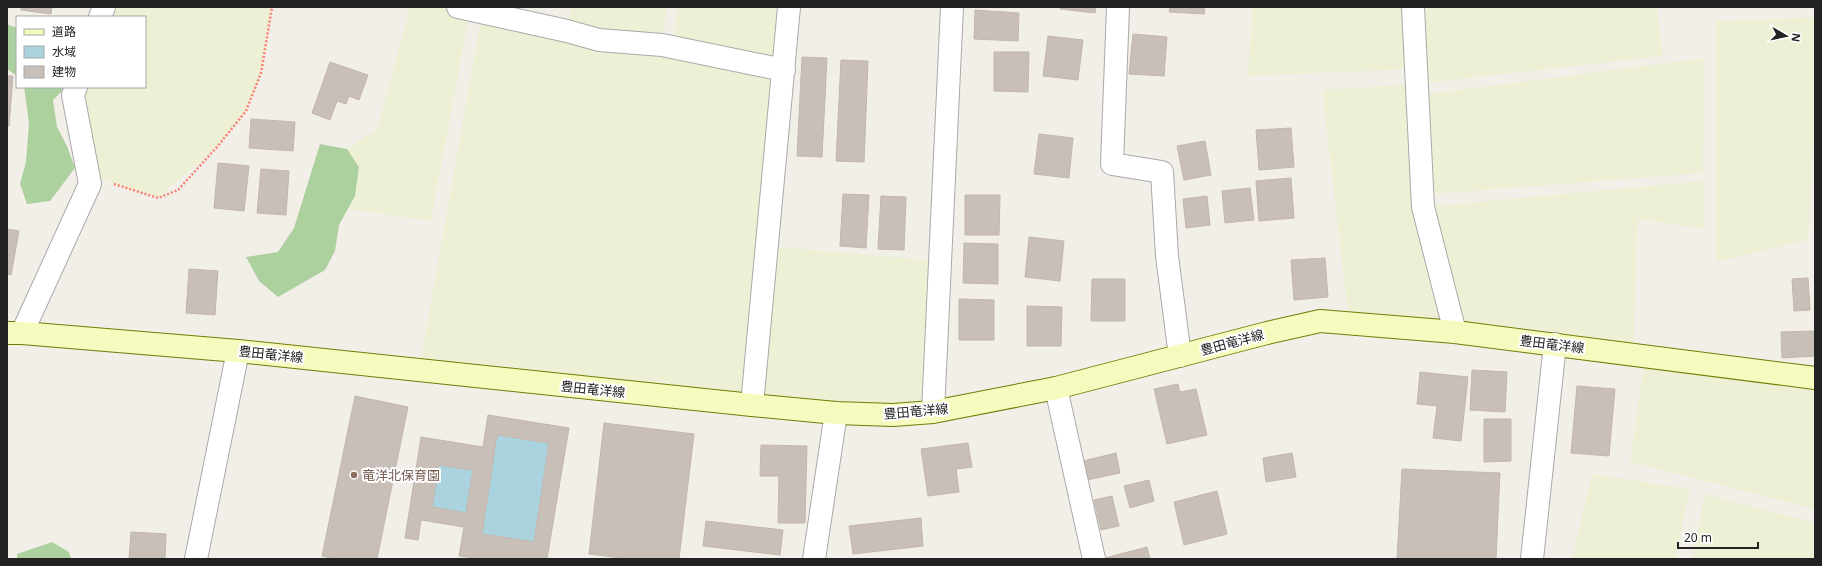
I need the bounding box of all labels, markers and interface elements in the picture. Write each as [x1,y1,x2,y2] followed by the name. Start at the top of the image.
[16,16,146,88] legend
[1766,16,1806,56] north arrow
[52,23,76,40] text: 道路
[1788,32,1804,43] text: N
[52,43,76,60] text: 水域
[52,63,76,80] text: 建物
[1198,325,1266,359] street label: 豊田竜洋線
[1519,331,1585,357] street label: 豊田竜洋線
[238,342,304,366] street label: 豊田竜洋線
[560,377,626,401] street label: 豊田竜洋線
[883,399,949,423] street label: 豊田竜洋線
[362,466,440,484] place label: 竜洋北保育園
[349,470,359,480] marker: 竜洋北保育園
[1678,524,1758,550] scale bar
[1684,529,1712,546] text: 20 m

